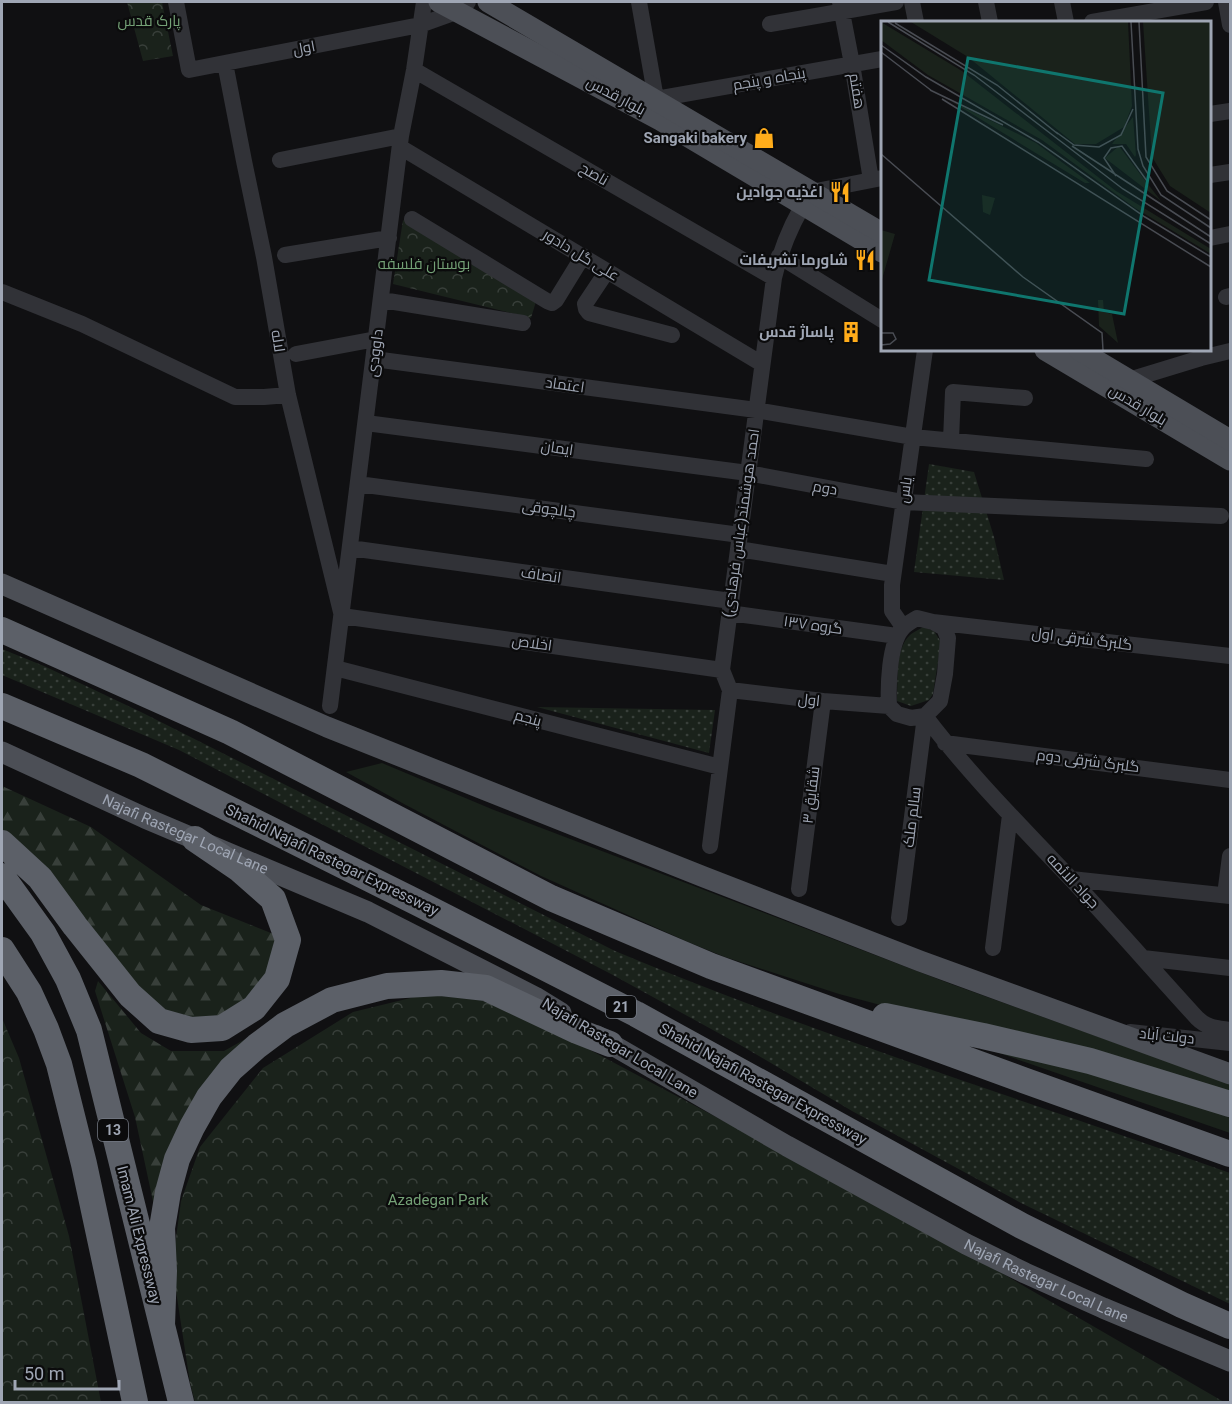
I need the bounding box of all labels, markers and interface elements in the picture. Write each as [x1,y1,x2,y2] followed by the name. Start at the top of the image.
[117,12,181,31] park label: پارک قدس
[881,21,1211,351] inset map
[291,37,317,59] street label: اول
[731,64,807,95] street label: پنجاه و پنجم
[844,72,869,110] street label: هفتم
[583,73,649,120] street label: بلوار قدس
[752,126,776,150] shop icon: Sangaki bakery
[643,129,747,147] place label: Sangaki bakery
[575,159,612,191] street label: ناصح
[828,180,852,204] restaurant icon: اغذیه جوادین
[736,183,823,201] place label: اغذیه جوادین
[538,225,622,286] street label: علی گل دادور
[853,248,877,272] restaurant icon: شاورما تشریفات
[739,251,848,269] place label: شاورما تشریفات
[378,255,470,274] park label: بوستان فلسفه
[839,320,863,344] building icon: پاساژ قدس
[759,323,835,343] place label: پاساژ قدس
[267,328,289,354] street label: لاله
[363,328,388,378] street label: داوودی
[544,373,586,397] street label: اعتماد
[1105,381,1170,430] street label: بلوار قدس
[719,427,764,619] street label: احمد هوشمند(عباس فرهادی)
[539,437,574,460] street label: ایمان
[894,476,917,505] street label: یاس
[811,477,839,500] street label: دوم
[521,496,577,523] street label: چالچوقی
[520,563,562,587] street label: انصاف
[782,612,844,638] street label: گروه ۱۳۷
[1031,624,1133,655] street label: گلبرگ شرقی اول
[511,631,553,656] street label: اخلاص
[797,690,821,710] street label: اول
[512,706,544,731] street label: پنجم
[1035,746,1141,777] street label: گلبرگ شرقی دوم
[799,765,824,825] street label: شقایق ۳
[899,786,926,849] street label: سالم ملک
[100,791,271,878] street label: Najafi Rastegar Local Lane
[223,800,441,920] street label: Shahid Najafi Rastegar Expressway
[1043,850,1103,912] street label: جواد الائمه
[539,994,701,1102] street label: Najafi Rastegar Local Lane
[606,996,636,1018] road number: 21
[656,1019,870,1149] street label: Shahid Najafi Rastegar Expressway
[1139,1024,1195,1048] street label: دولت آباد
[98,1119,128,1141] road number: 13
[113,1164,165,1306] street label: Imam Ali Expressway
[388,1191,489,1209] park label: Azadegan Park
[961,1235,1131,1327] street label: Najafi Rastegar Local Lane
[15,1353,118,1391] scale bar
[24,1363,64,1384] text: 50 m

